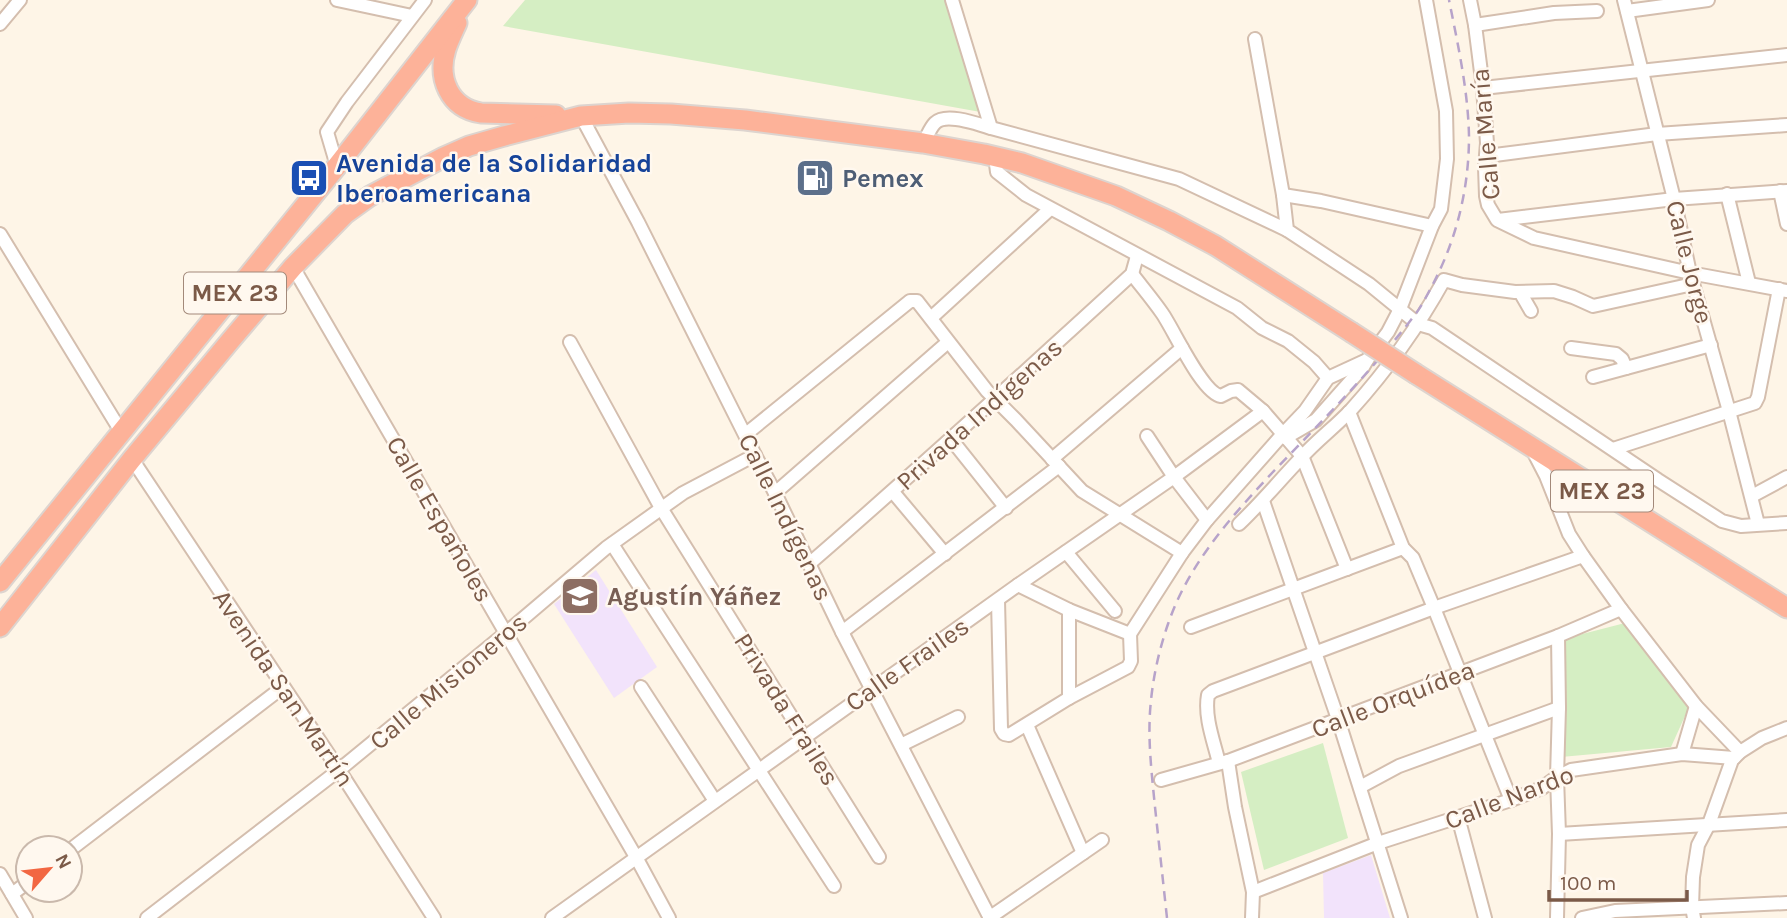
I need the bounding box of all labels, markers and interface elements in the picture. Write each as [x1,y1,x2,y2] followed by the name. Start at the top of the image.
[1464,67,1507,201] street label: Calle María
[336,148,652,209] place label: Avenida de la Solidaridad Iberoamericana
[288,157,330,199] bus stop icon: Avenida de la Solidaridad Iberoamericana
[794,157,836,199] fuel station icon: Pemex
[842,163,924,194] place label: Pemex
[1659,197,1720,327] street label: Calle Jorge
[184,272,286,314] road number: MEX 23
[890,332,1069,497] street label: Privada Indígenas
[732,429,839,606] street label: Calle Indígenas
[380,431,500,608] street label: Calle Españoles
[1551,470,1653,512] road number: MEX 23
[559,575,601,617] school or university icon: Agustín Yáñez
[607,581,781,612] place label: Agustín Yáñez
[206,584,361,793] street label: Avenida San Martín
[363,607,533,756] street label: Calle Misioneros
[840,610,975,718] street label: Calle Frailes
[727,627,846,791] street label: Privada Frailes
[1307,654,1479,745] street label: Calle Orquídea
[1440,759,1578,836] street label: Calle Nardo
[14,834,84,904] north arrow
[50,850,76,873] text: N
[1549,858,1687,902] scale bar
[1560,871,1617,895] text: 100 m

